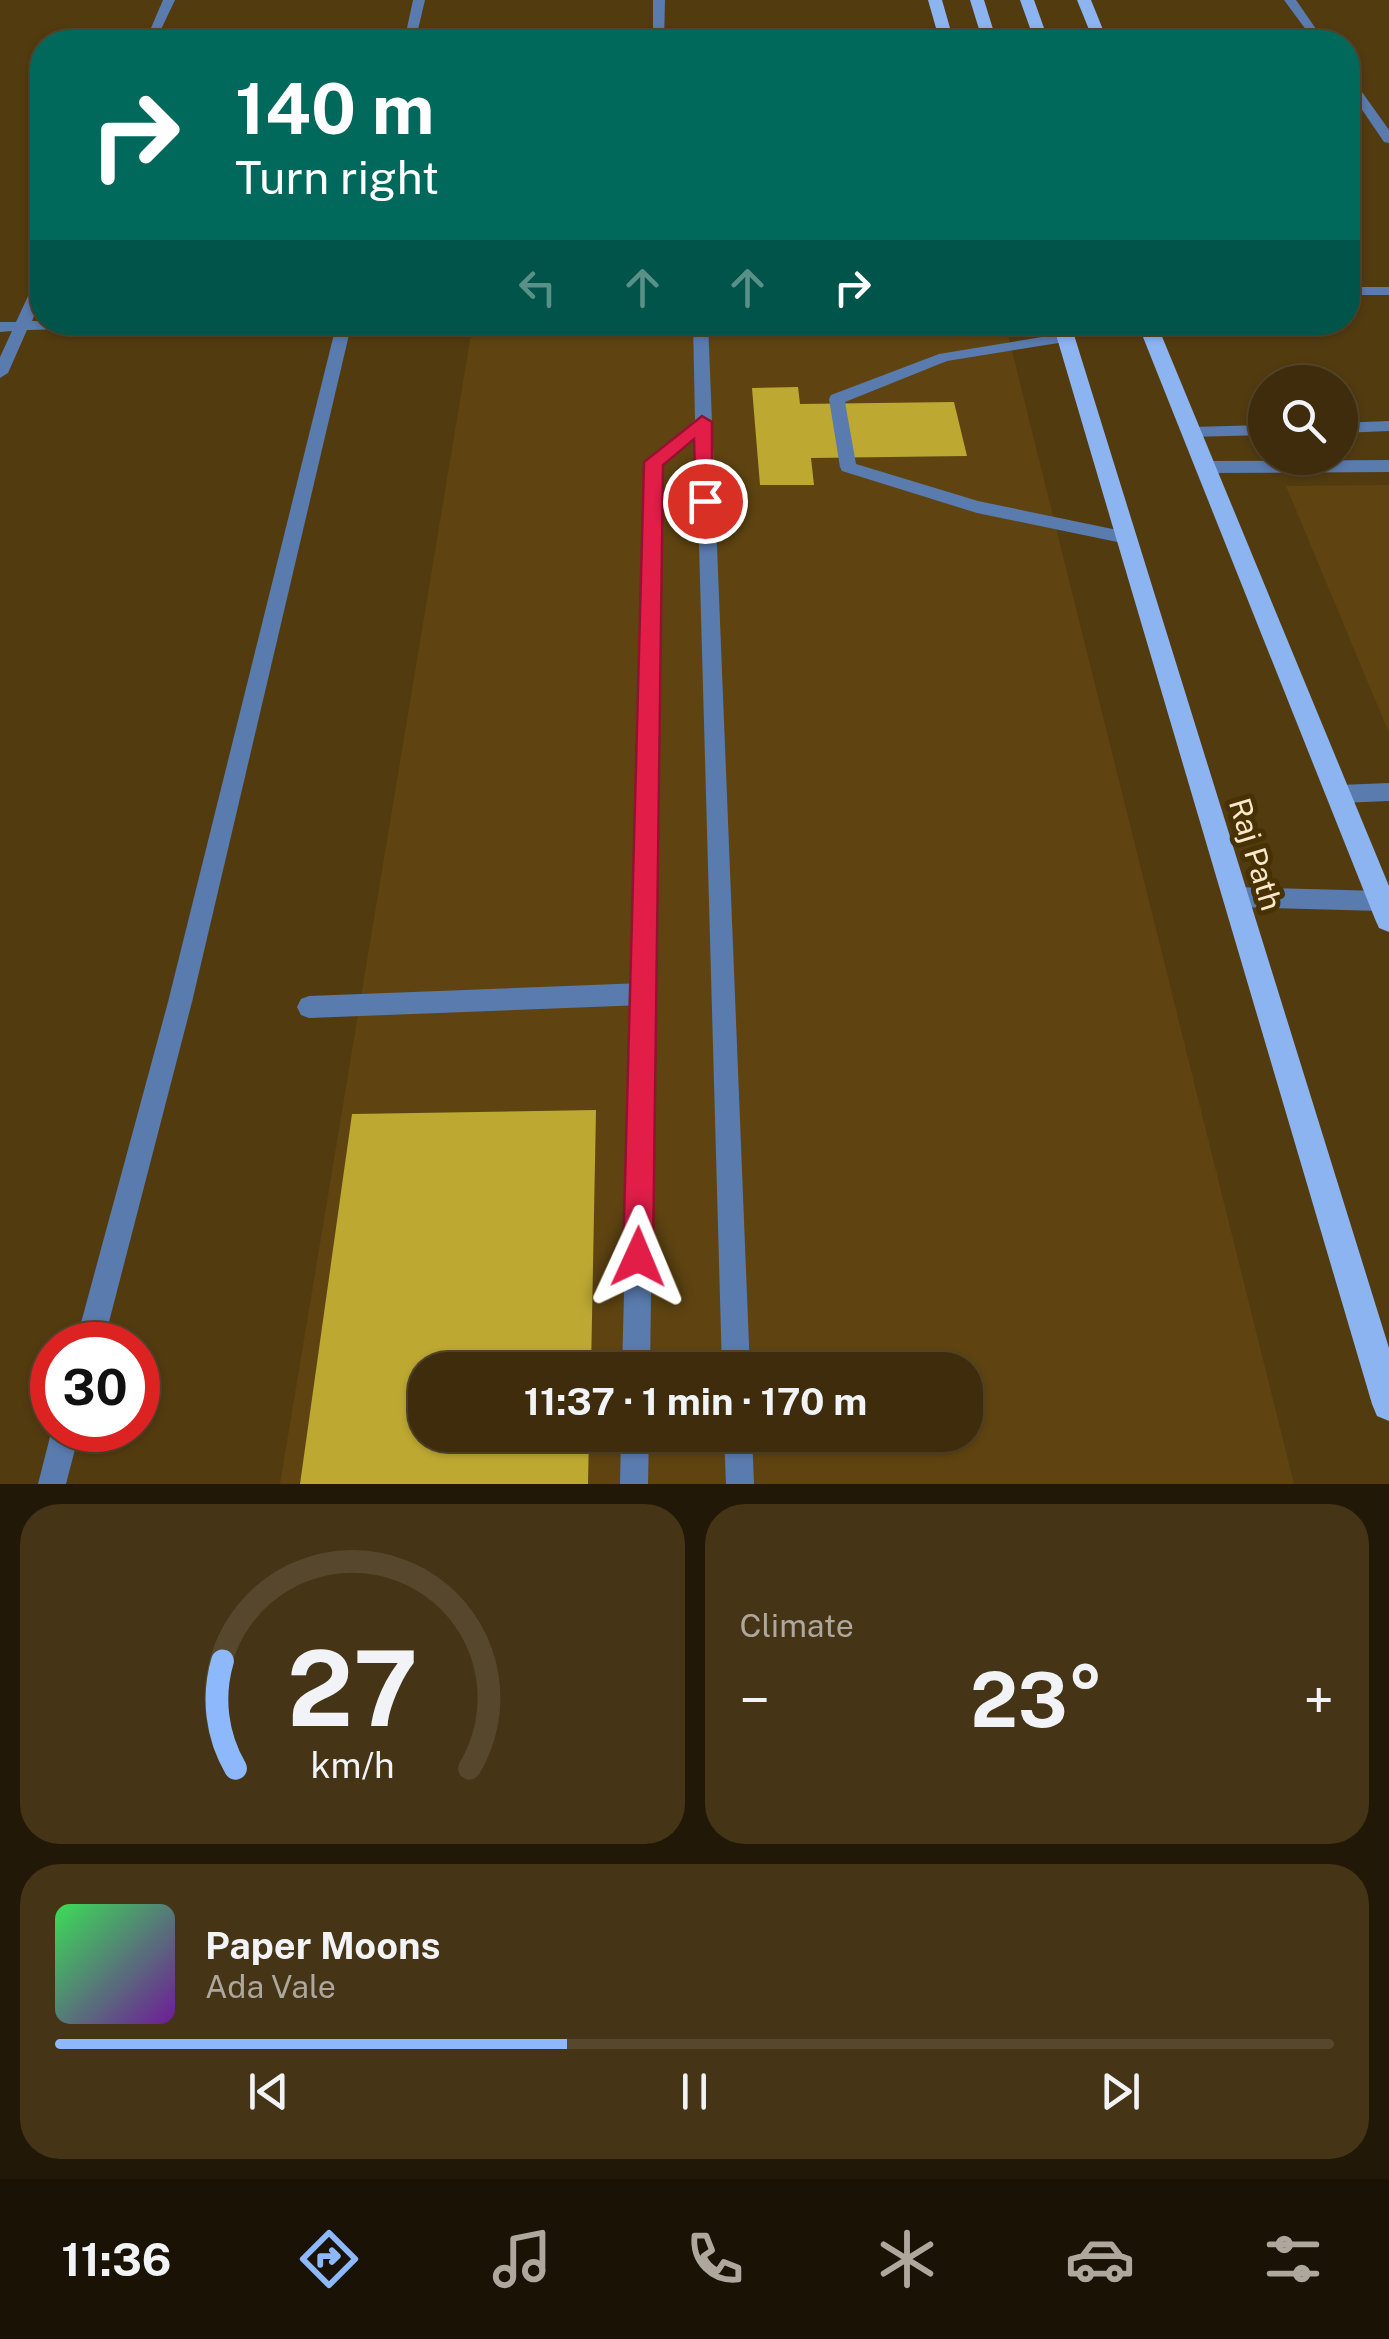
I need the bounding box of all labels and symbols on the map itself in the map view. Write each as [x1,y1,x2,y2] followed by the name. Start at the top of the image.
[663,459,748,544] pin
[1222,794,1290,914] street label: Raj Path
[586,1205,690,1309] position arrow
[30,1322,160,1452] speed limit sign: 30

